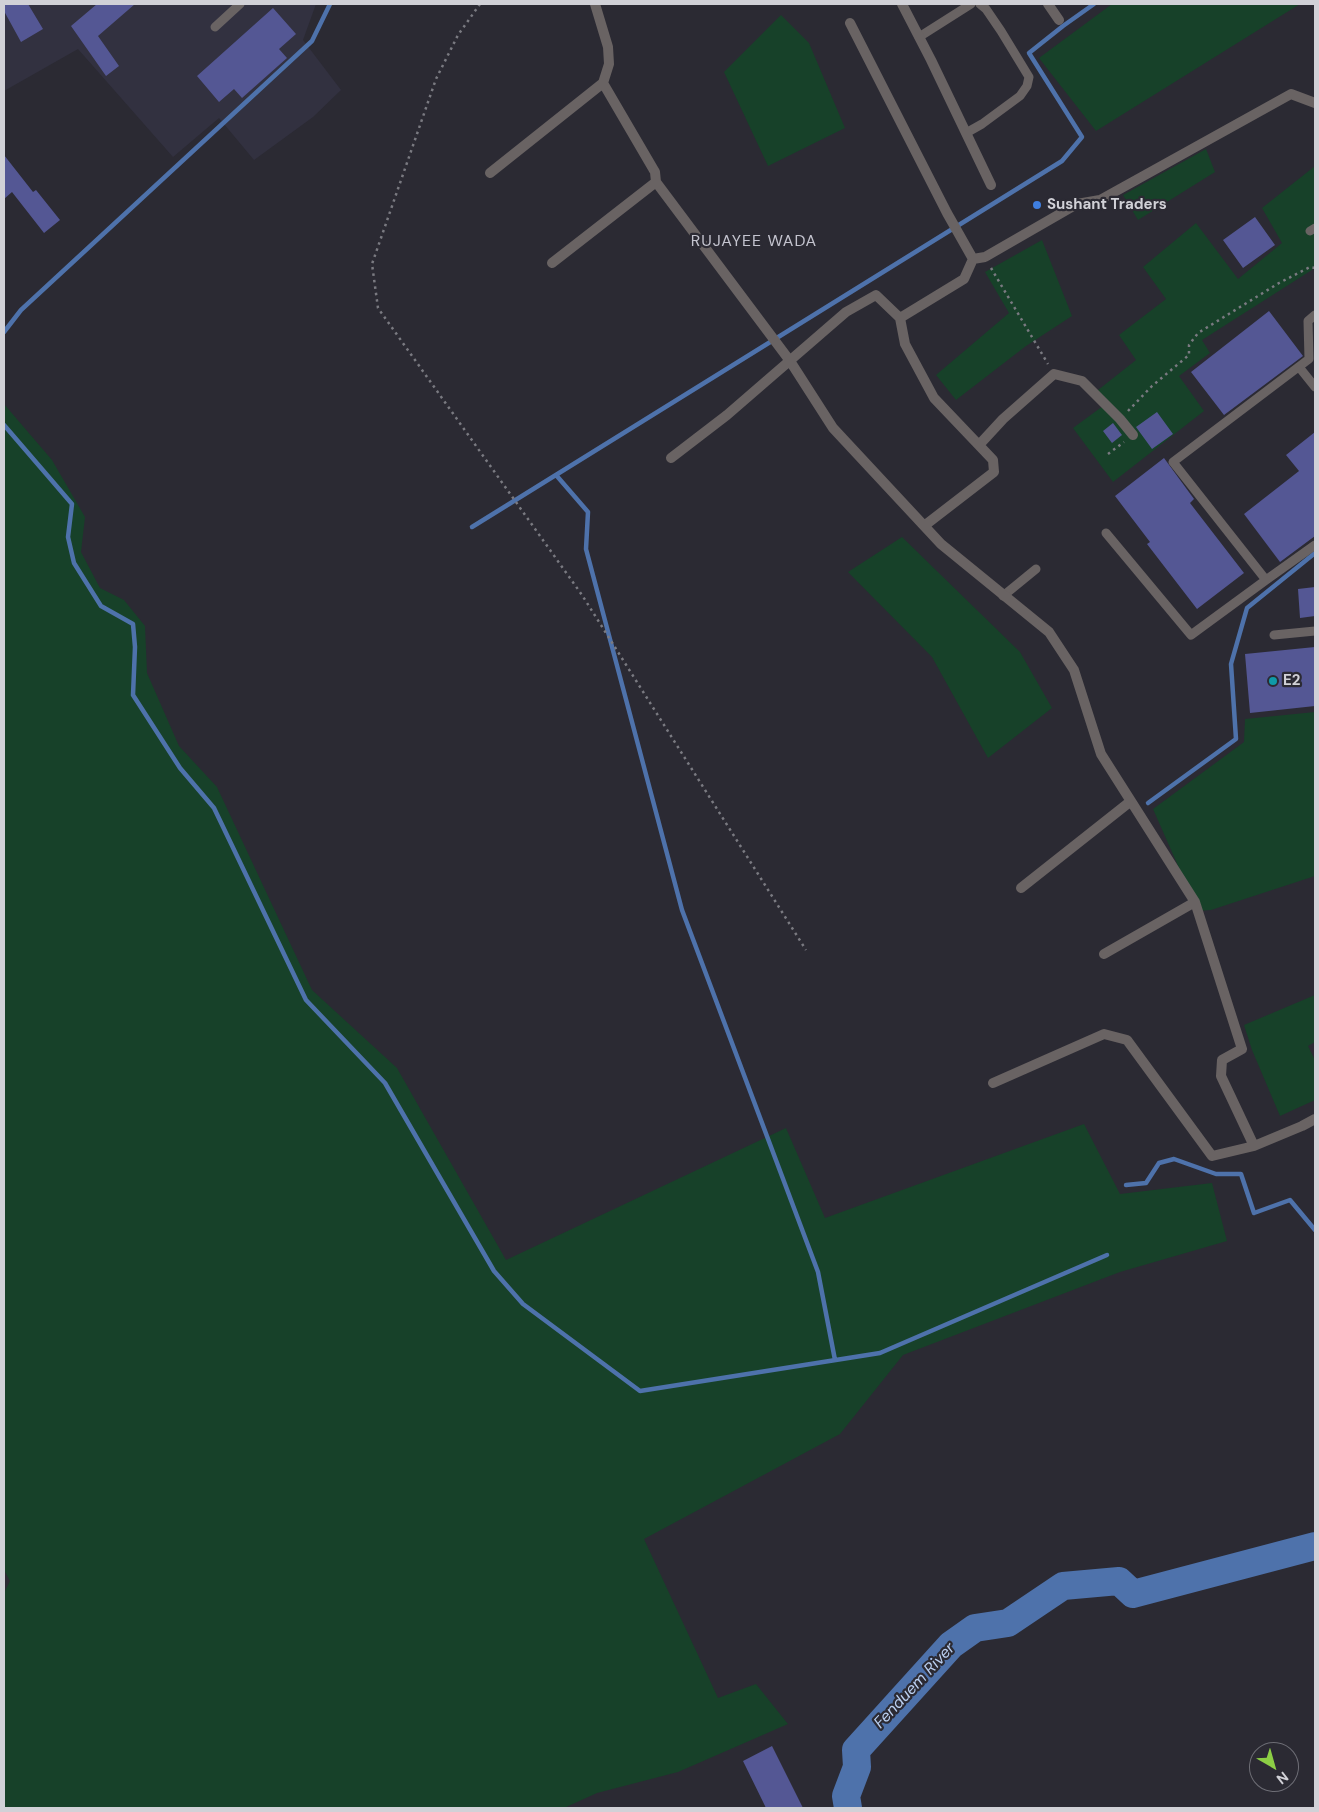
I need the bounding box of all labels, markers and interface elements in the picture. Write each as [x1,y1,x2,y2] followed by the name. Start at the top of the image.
[1047,196,1167,214] place label: Sushant Traders
[1031,199,1043,211] marker: Sushant Traders
[689,232,819,252] district label: RUJAYEE WADA
[1283,672,1300,690] place label: E2
[1267,675,1279,687] marker: E2
[870,1639,960,1733] water label: Fenduem River
[1249,1742,1299,1792] north arrow
[1273,1768,1292,1788] text: N

